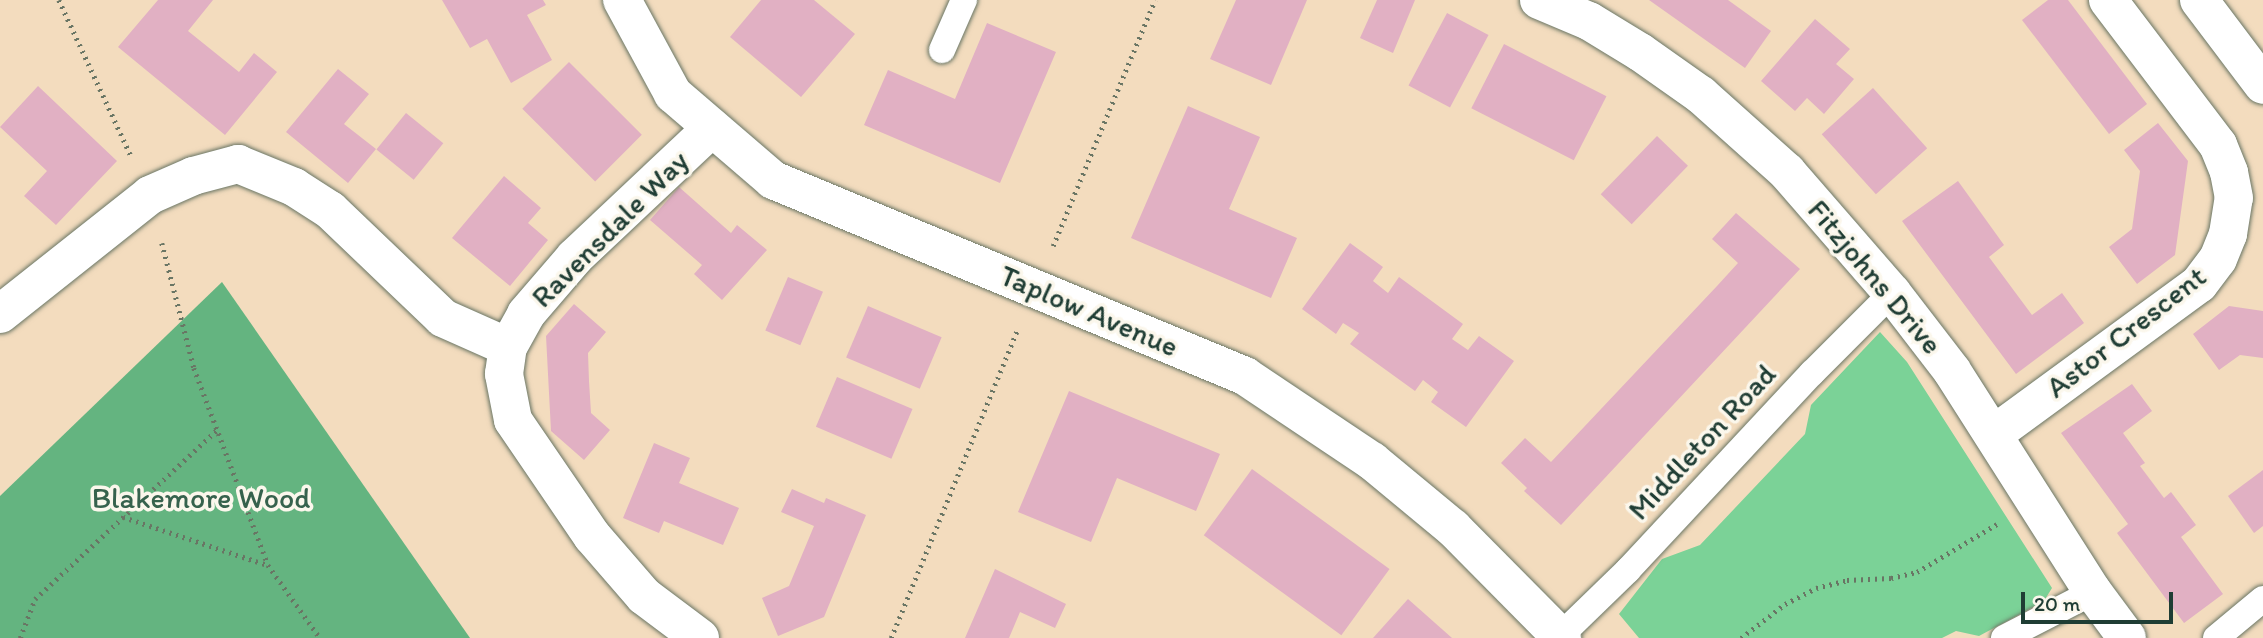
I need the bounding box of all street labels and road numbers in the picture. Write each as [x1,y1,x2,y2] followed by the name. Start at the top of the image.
[524,143,696,315] street label: Ravensdale Way
[1800,192,1950,362] street label: Fitzjohns Drive
[994,257,1184,365] street label: Taplow Avenue
[2039,258,2213,406] street label: Astor Crescent
[1620,356,1784,528] street label: Middleton Road

